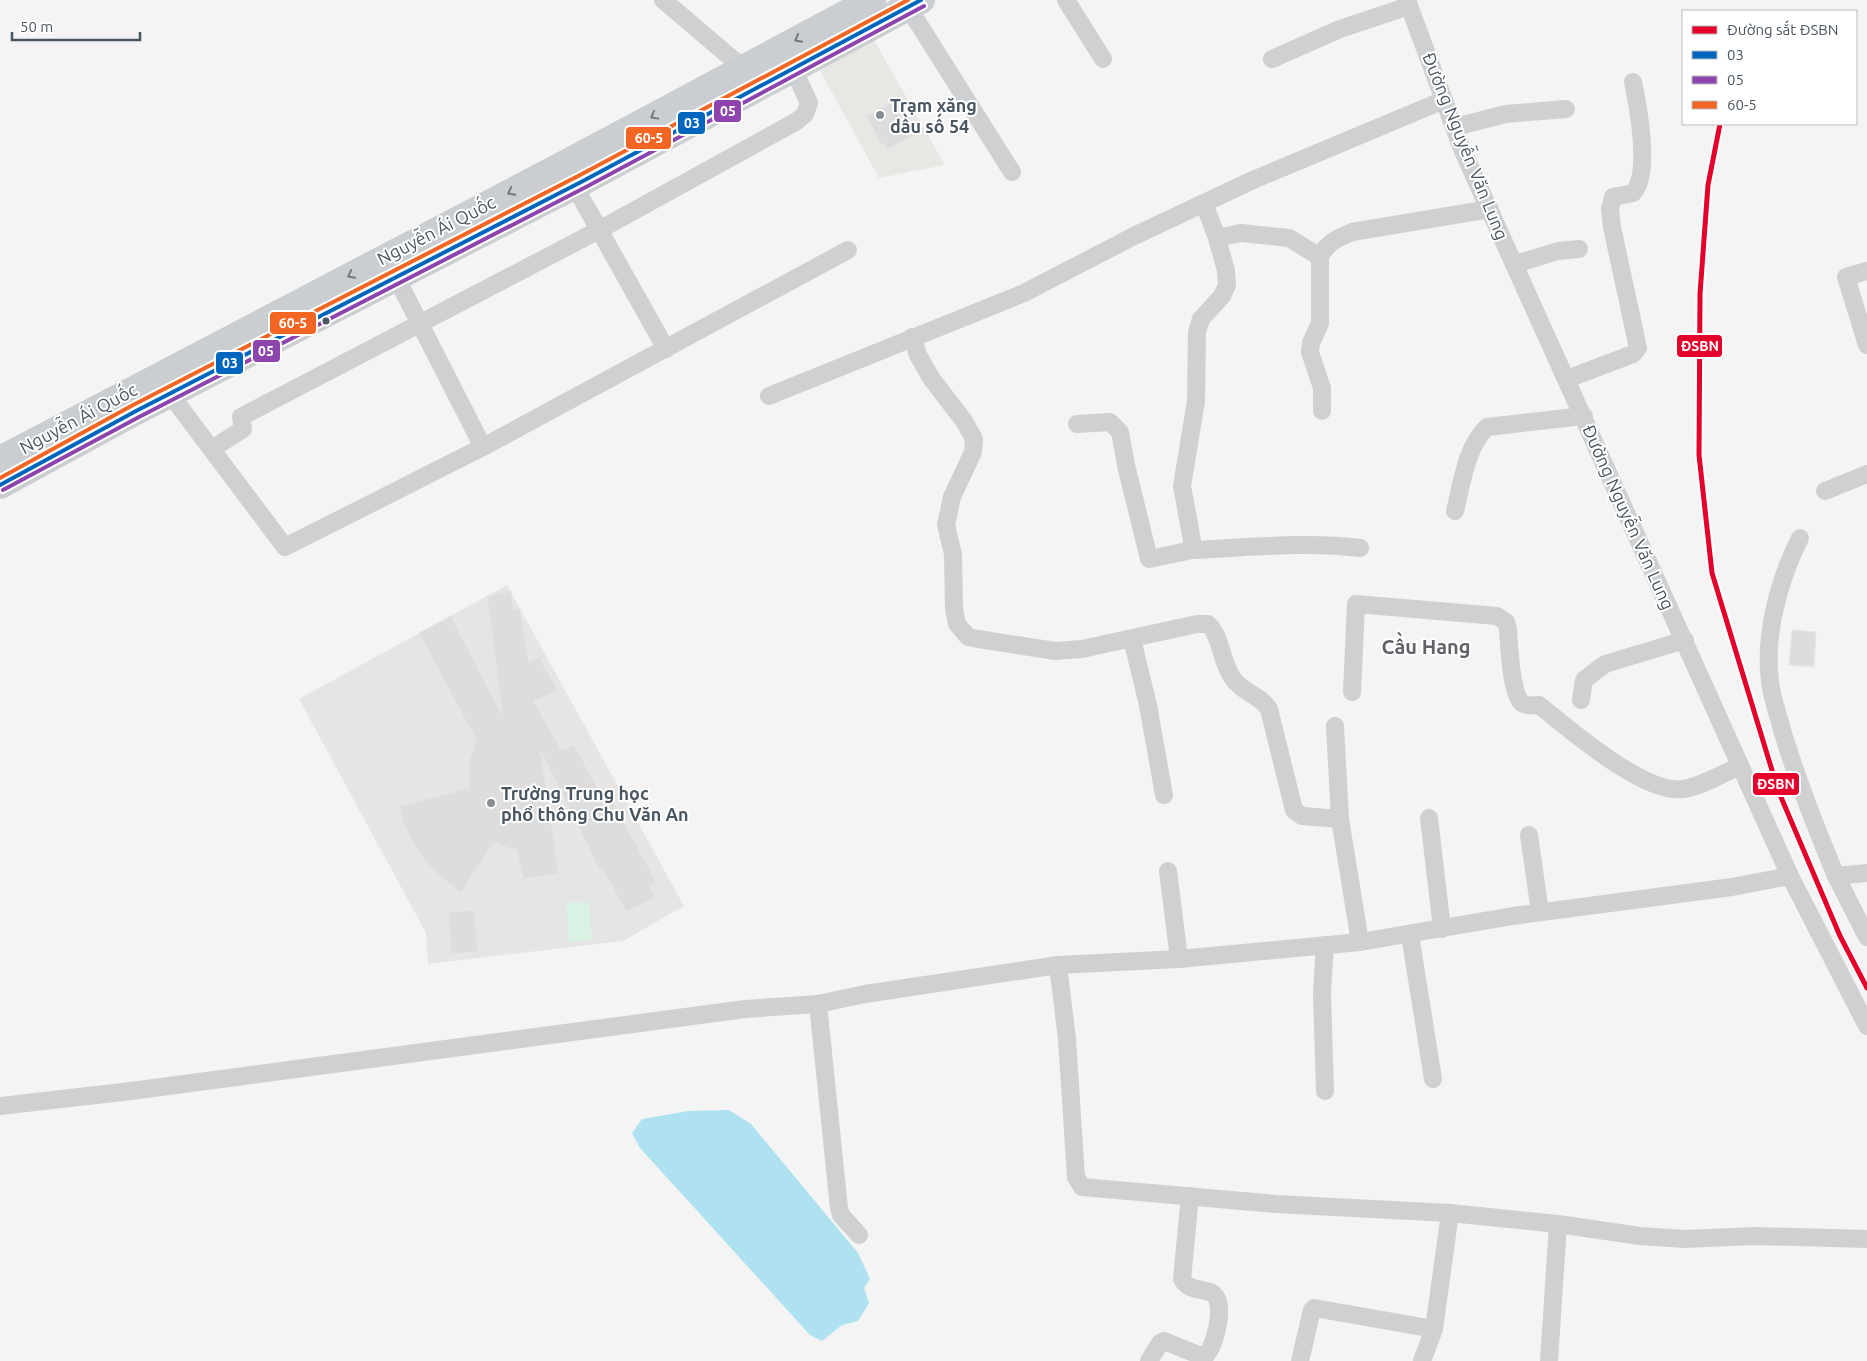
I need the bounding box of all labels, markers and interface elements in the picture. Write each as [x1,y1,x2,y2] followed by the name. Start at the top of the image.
[12,10,140,42] scale bar
[1682,10,1857,125] legend
[20,18,53,35] text: 50 m
[1727,20,1839,38] text: Đường sắt ĐSBN
[794,33,803,43] one-way arrow
[1727,46,1744,63] text: 03
[1419,49,1515,243] street label: Đường Nguyễn Văn Lung
[1727,71,1744,88] text: 05
[890,95,977,136] place label: Trạm xăng dầu số 54
[1727,96,1757,113] text: 60-5
[713,99,742,123] line badge: 05
[720,103,736,119] text: 05
[651,109,660,119] one-way arrow
[874,109,886,121] marker: Trạm xăng dầu số 54
[677,111,706,135] line badge: 03
[684,115,700,131] text: 03
[625,126,672,150] line badge: 60-5
[635,130,663,146] text: 60-5
[507,186,516,196] one-way arrow
[373,189,499,269] street label: Nguyễn Ái Quốc
[347,269,356,279] one-way arrow
[269,311,317,335] line badge: 60-5
[279,315,307,331] text: 60-5
[321,316,331,326] unlabelled marker
[1676,334,1723,358] line badge: ĐSBN
[1681,338,1719,354] text: ĐSBN
[252,339,281,363] line badge: 05
[258,343,274,359] text: 05
[215,351,244,375] line badge: 03
[222,355,238,371] text: 03
[15,377,140,458] street label: Nguyễn Ái Quốc
[1579,421,1681,613] street label: Đường Nguyễn Văn Lung
[1381,631,1471,658] district label: Cầu Hang
[1752,772,1800,796] line badge: ĐSBN
[1757,776,1795,792] text: ĐSBN
[501,783,689,824] place label: Trường Trung học phổ thông Chu Văn An
[485,797,497,809] marker: Trường Trung học phổ thông Chu Văn An

